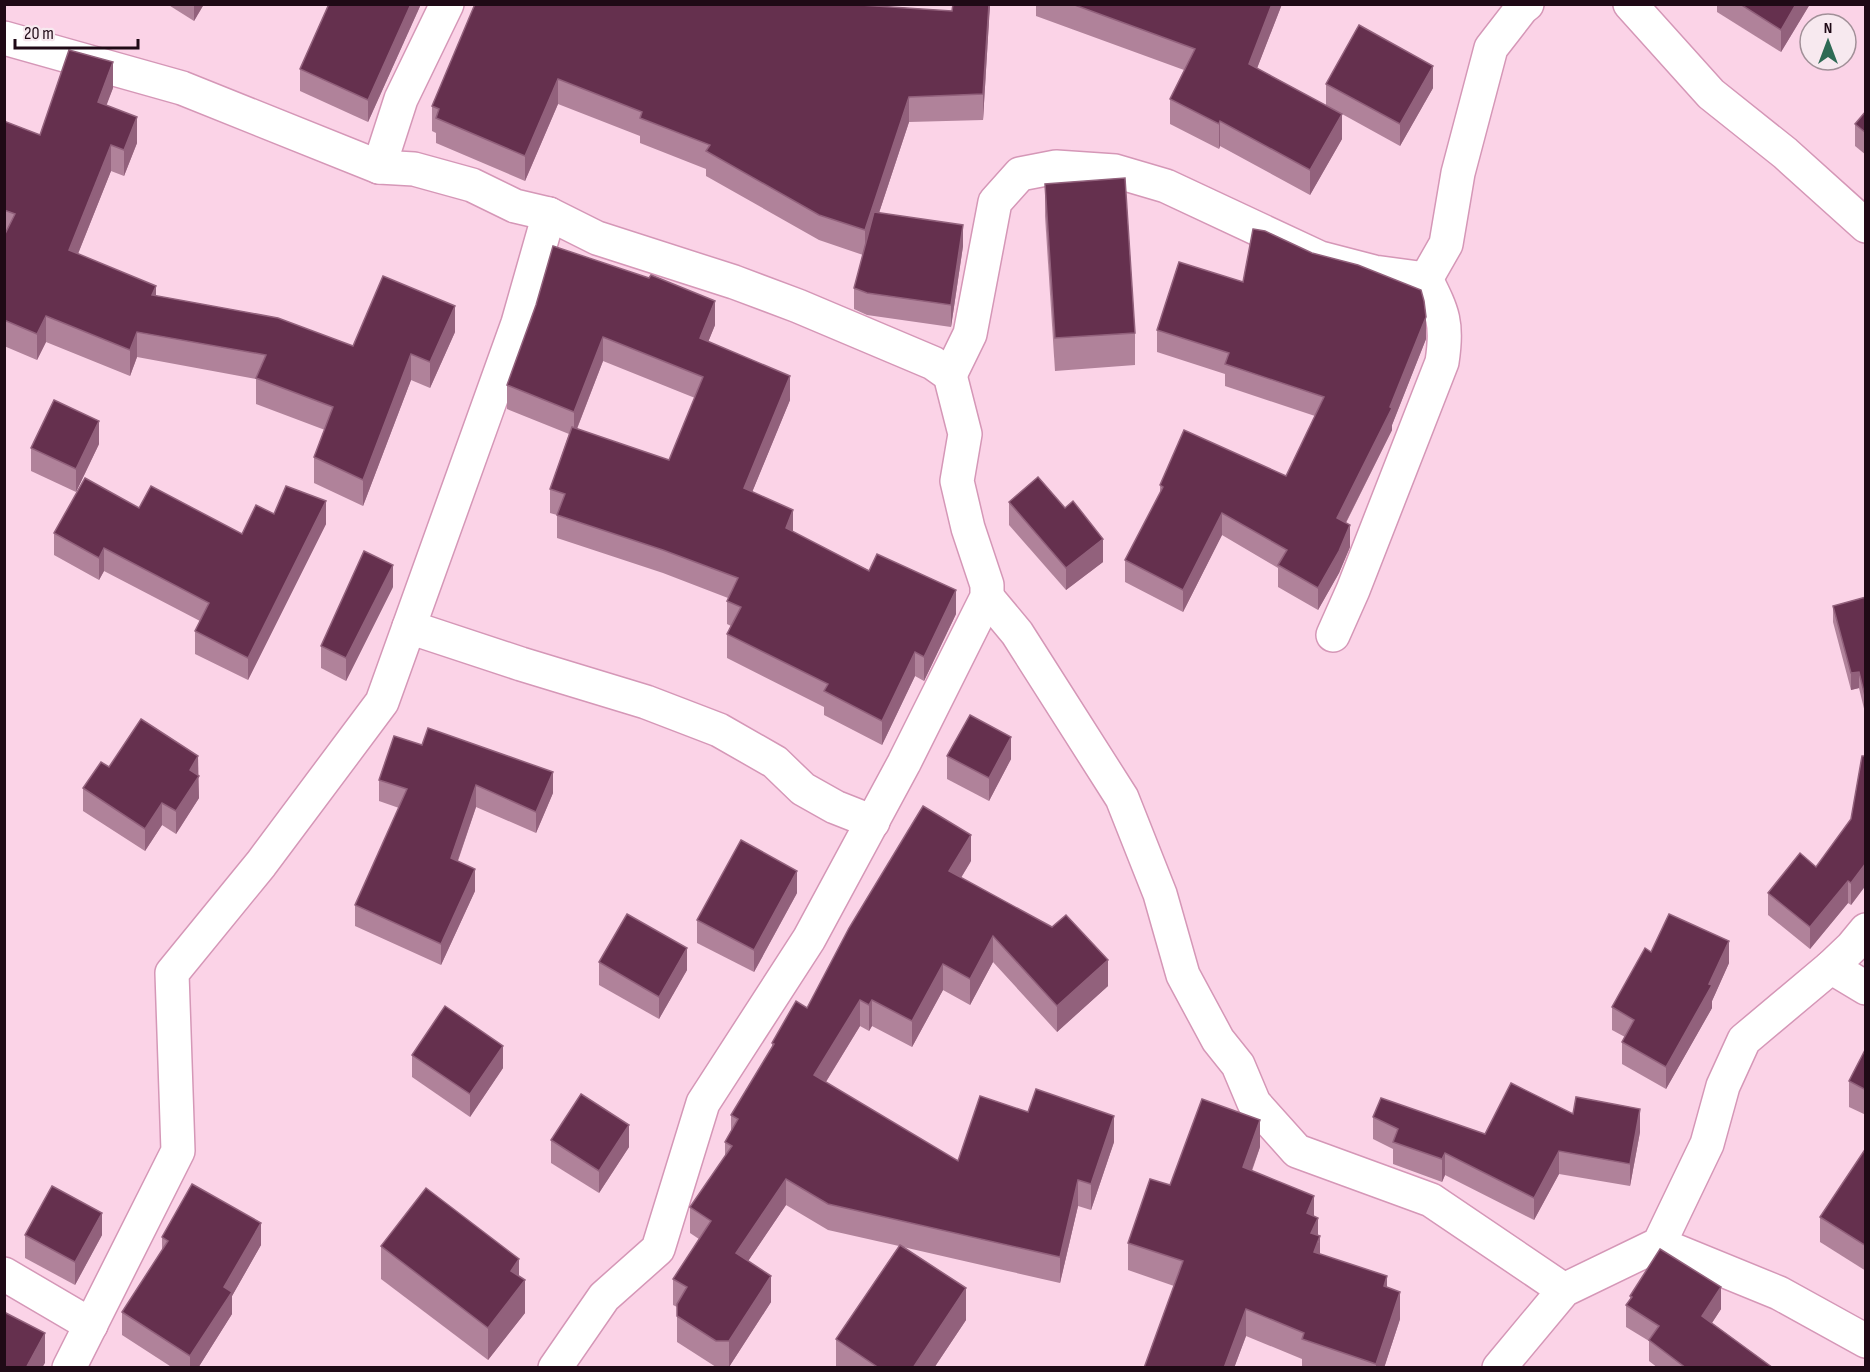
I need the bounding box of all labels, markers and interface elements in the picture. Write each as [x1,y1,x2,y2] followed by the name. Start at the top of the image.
[15,12,138,50] scale bar
[1798,12,1858,72] north arrow
[1824,19,1832,38] text: N
[24,23,54,44] text: 20 m

